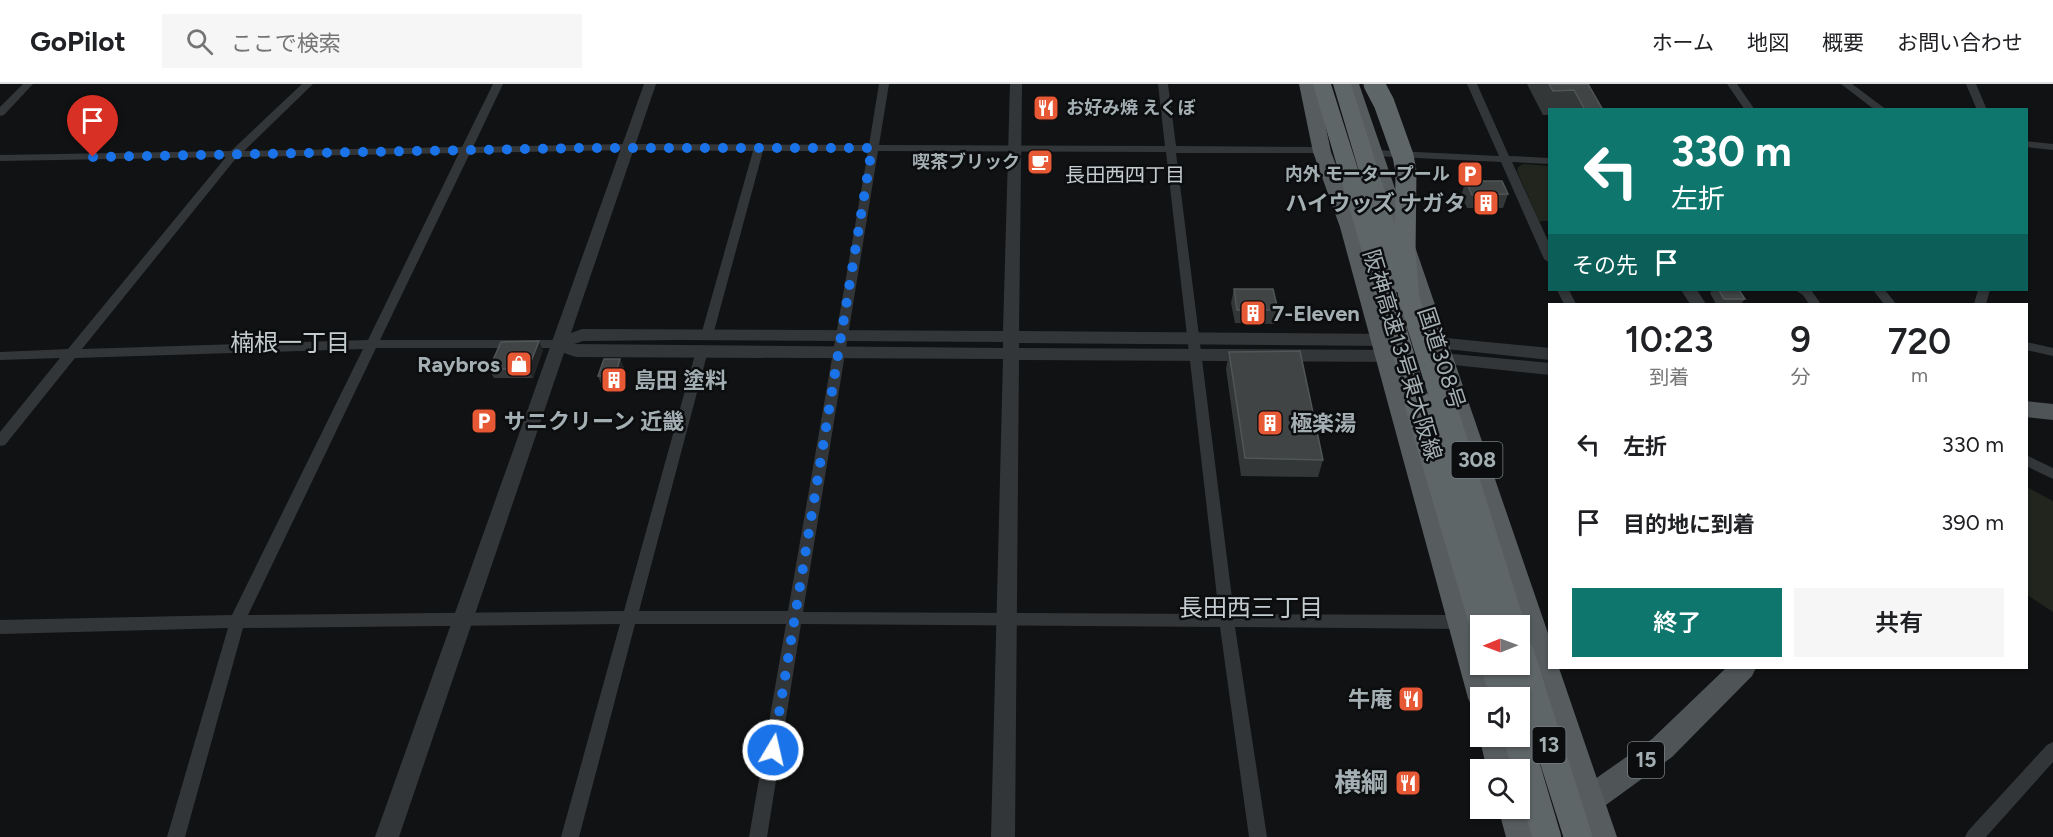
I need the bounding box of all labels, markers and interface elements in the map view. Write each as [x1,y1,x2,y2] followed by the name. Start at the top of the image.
[162,14,582,68] search box
[30,24,126,58] text: GoPilot
[183,25,216,58] icon: search
[231,30,341,57] text: ここで検索
[1652,30,1714,55] text: ホーム
[1747,30,1789,55] text: 地図
[1822,30,1864,55] text: 概要
[1897,30,2023,55] text: お問い合わせ
[1031,93,1061,123] restaurant icon: お好み焼 えくぼ
[67,95,118,157] pin
[1066,97,1196,119] place label: お好み焼 えくぼ
[76,104,109,137] icon: arrive
[1671,126,1792,177] text: 330 m
[1572,132,1650,210] icon: left
[1025,147,1055,177] cafe icon: 喫茶ブリック
[912,151,1020,173] place label: 喫茶ブリック
[1455,159,1485,189] parking icon: 内外 モータープール
[1065,163,1185,187] district label: 長田西四丁目
[1285,163,1450,185] place label: 内外 モータープール
[1671,182,1725,215] text: 左折
[1471,188,1501,218] building icon: ハイウッズ ナガタ
[1285,190,1466,217] place label: ハイウッズ ナガタ
[1358,246,1447,464] street label: 阪神高速13号東大阪線
[1650,246,1683,279] icon: arrive
[1572,252,1638,279] text: その先
[1238,298,1268,328] building icon: 7-Eleven
[1272,300,1360,327] place label: 7-Eleven
[1412,304,1471,413] street label: 国道308号
[1625,318,1714,361] text: 10:23
[1790,318,1811,361] text: 9
[1888,320,1951,363] text: 720
[230,328,350,357] district label: 楠根一丁目
[504,349,534,379] shop icon: Raybros
[417,351,500,378] place label: Raybros
[1911,363,1928,387] text: m
[599,365,629,395] building icon: 島田 塗料
[1649,365,1689,389] text: 到着
[1791,365,1811,389] text: 分
[634,367,727,394] place label: 島田 塗料
[469,406,499,436] parking icon: サニクリーン 近畿
[504,408,684,435] place label: サニクリーン 近畿
[1255,408,1285,438] building icon: 極楽湯
[1290,410,1356,437] place label: 極楽湯
[1572,428,1605,461] icon: left
[1942,431,2004,458] text: 330 m
[1623,433,1667,460] text: 左折
[1452,442,1502,478] road number: 308
[1572,506,1605,539] icon: arrive
[1941,509,2004,536] text: 390 m
[1623,511,1755,538] text: 目的地に到着
[1572,588,1782,657] button: 終了
[1794,588,2004,657] button: 共有
[1179,593,1323,622] district label: 長田西三丁目
[1470,615,1530,675] north arrow
[1470,615,1530,819] map controls
[1396,684,1426,714] restaurant icon: 牛庵
[1348,686,1392,713] place label: 牛庵
[1470,687,1530,747] button: sound
[741,718,805,782] position arrow
[1532,727,1566,763] road number: 13
[1628,742,1664,778] road number: 15
[1470,759,1530,819] button: search
[1334,766,1388,799] place label: 横綱
[1393,768,1423,798] restaurant icon: 横綱

